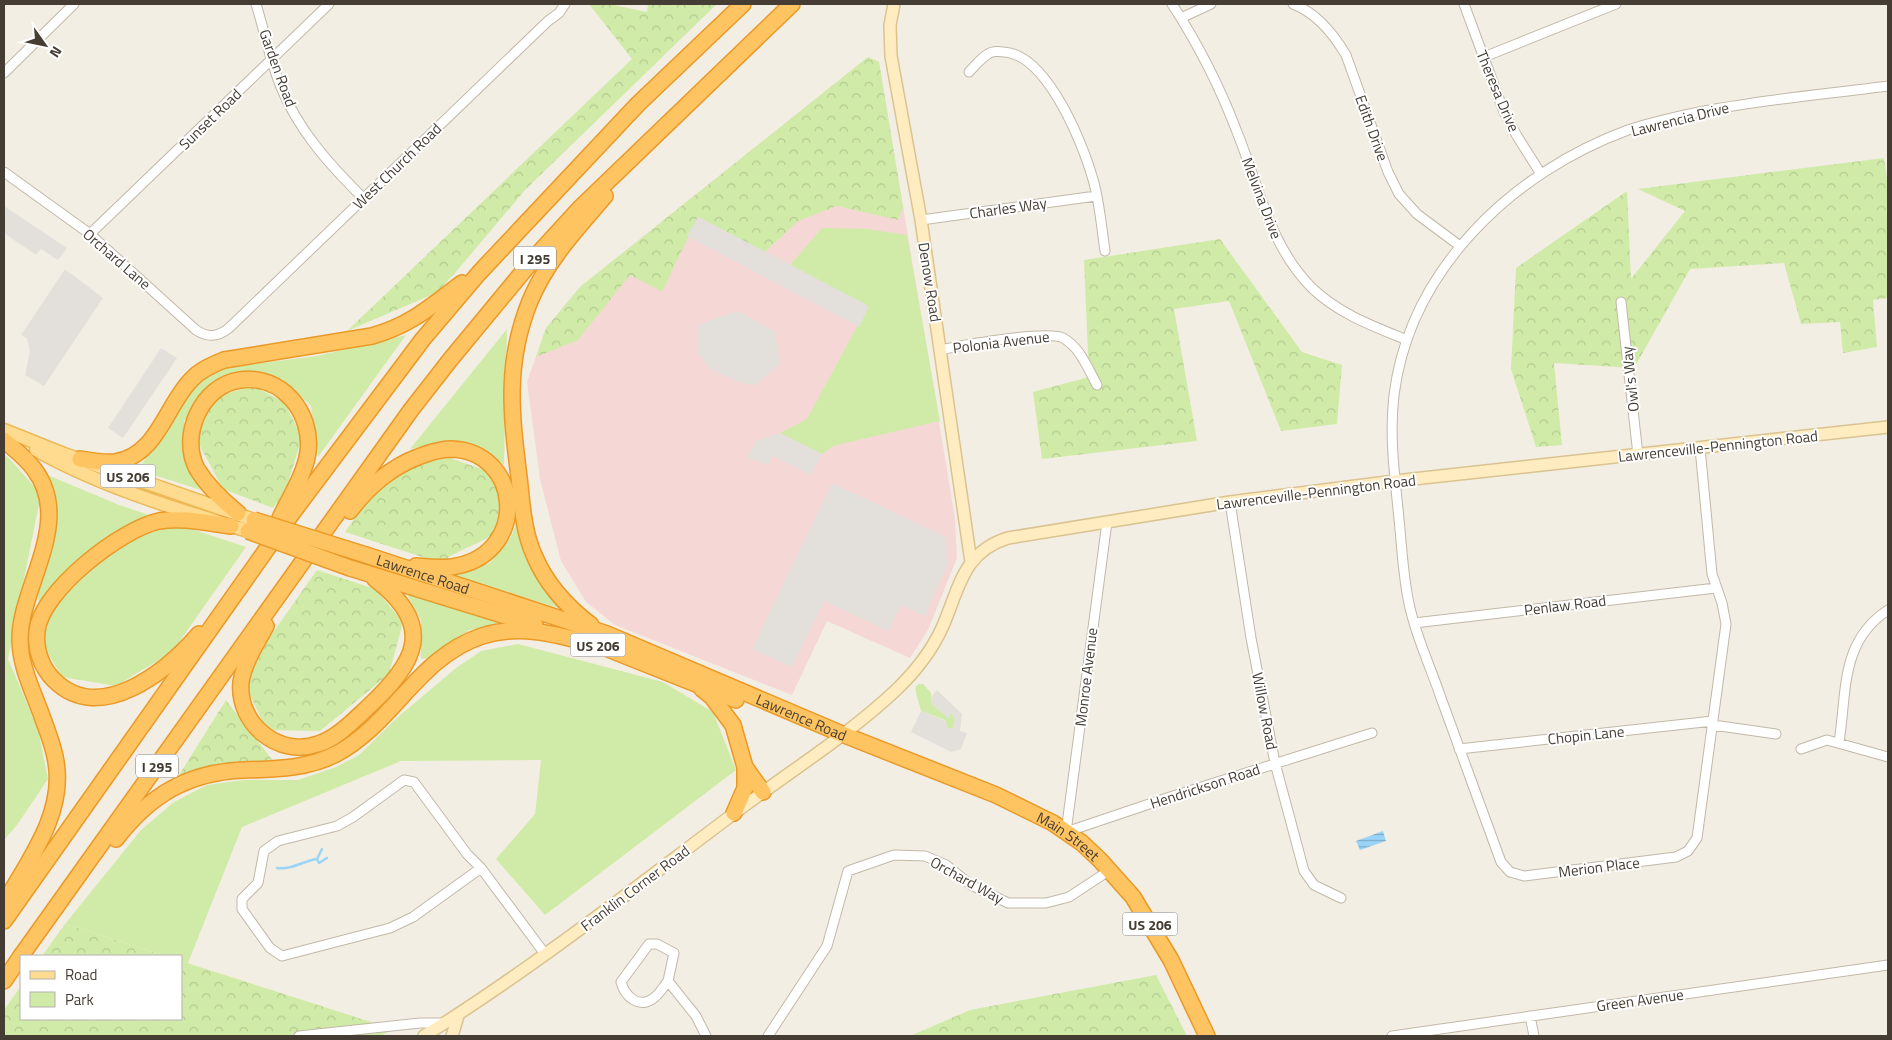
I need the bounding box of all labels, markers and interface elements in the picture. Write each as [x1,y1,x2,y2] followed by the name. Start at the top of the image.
[20,20,70,70] north arrow
[253,26,303,110] street label: Garden Road
[45,43,68,62] text: N
[1470,47,1526,135] street label: Theresa Drive
[173,83,247,155] street label: Sunset Road
[1349,92,1395,164] street label: Edith Drive
[1629,96,1731,142] street label: Lawrencia Drive
[347,118,447,214] street label: West Church Road
[1236,154,1288,242] street label: Melvina Drive
[968,191,1048,225] street label: Charles Way
[78,223,156,295] street label: Orchard Lane
[912,241,948,323] street label: Denow Road
[514,247,556,270] road number: I 295
[951,325,1051,359] street label: Polonia Avenue
[1615,345,1645,413] street label: Owl's Way
[1617,424,1819,468] street label: Lawrenceville-Pennington Road
[100,464,156,488] road number: US 206
[1215,468,1417,516] street label: Lawrenceville-Pennington Road
[374,548,473,600] street label: Lawrence Road
[1523,589,1607,621] street label: Penlaw Road
[1069,626,1103,728] street label: Monroe Avenue
[570,634,626,656] road number: US 206
[1246,670,1284,752] street label: Willow Road
[753,687,850,746] street label: Lawrence Road
[1547,720,1625,750] street label: Chopin Lane
[136,754,178,778] road number: I 295
[1147,757,1263,815] street label: Hendrickson Road
[1033,805,1106,867] street label: Main Street
[576,839,694,937] street label: Franklin Corner Road
[926,850,1008,910] street label: Orchard Way
[1557,851,1641,883] street label: Merion Place
[1122,912,1178,936] road number: US 206
[20,955,182,1020] legend
[65,963,97,986] text: Road
[1595,983,1685,1017] street label: Green Avenue
[65,988,94,1011] text: Park

